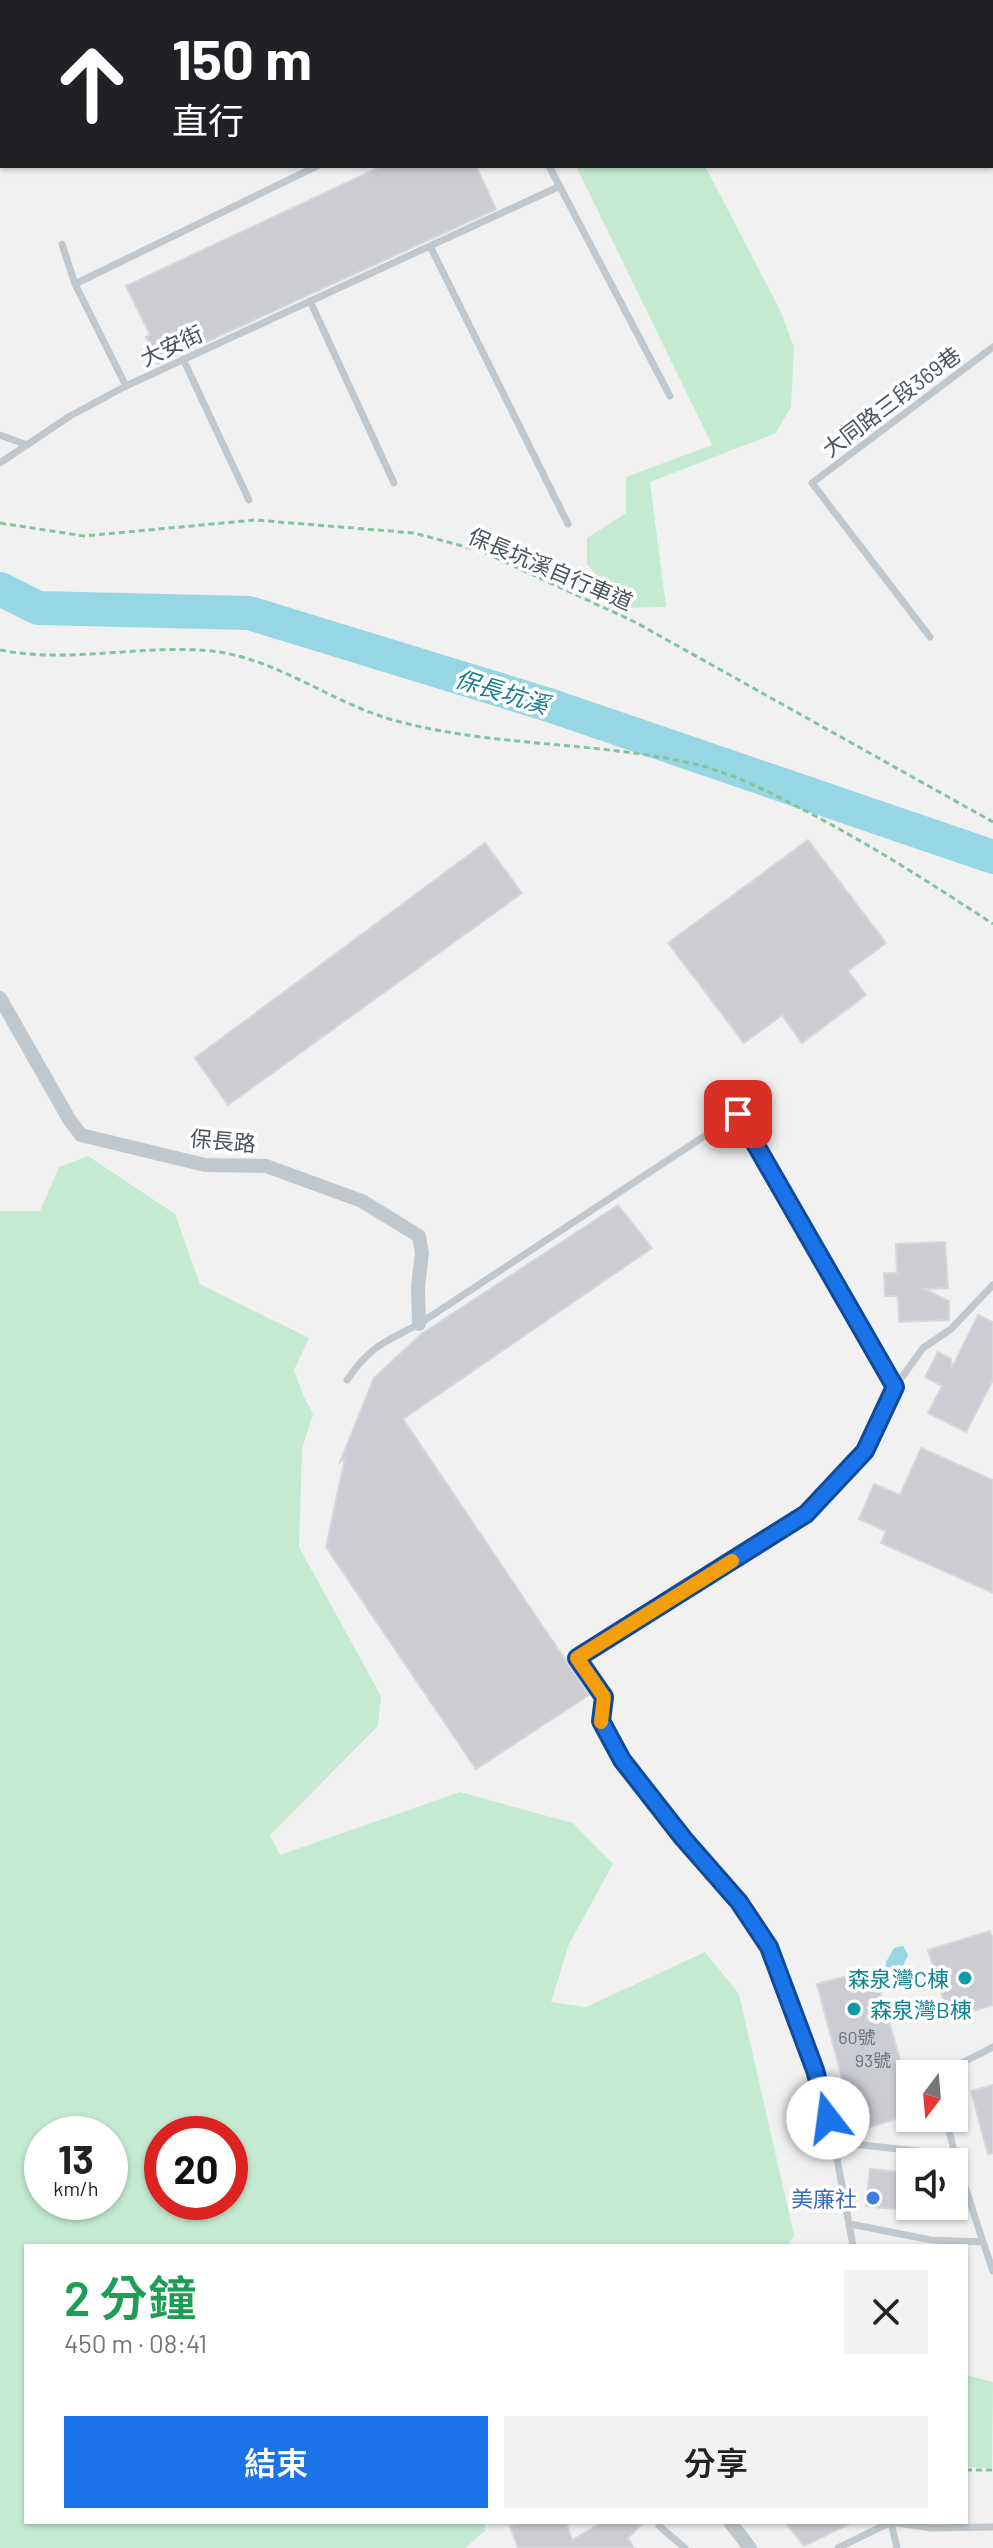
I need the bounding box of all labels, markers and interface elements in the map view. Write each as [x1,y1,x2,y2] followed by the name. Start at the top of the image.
[172,24,312,91] text: 150 m
[40,32,144,136] icon: ahead
[172,98,244,141] text: 直行
[136,319,206,371] street label: 大安街
[817,341,965,461] street label: 大同路三段369巷
[465,522,637,614] street label: 保長坑溪自行車道
[452,663,555,720] water label: 保長坑溪
[704,1080,772,1148] pin
[716,1092,760,1136] icon: arrive
[189,1124,257,1156] street label: 保長路
[848,1965,949,1991] place label: 森泉灣C棟
[956,1969,974,1987] marker: 森泉灣C棟
[870,1996,972,2022] place label: 森泉灣B棟
[845,2000,863,2018] marker: 森泉灣B棟
[838,2026,876,2048] house number: 60號
[855,2049,891,2071] house number: 93號
[896,2060,968,2132] north arrow
[896,2060,968,2220] map controls
[786,2076,870,2160] position arrow
[144,2116,248,2220] speed limit sign: 20
[58,2134,94,2182] text: 13
[896,2148,968,2220] button: sound
[53,2176,99,2200] text: km/h
[791,2185,857,2211] place label: 美廉社
[864,2189,882,2207] marker: 美廉社
[64,2268,196,2326] text: 2 分鐘
[844,2270,928,2354] button: close
[64,2327,207,2358] text: 450 m · 08:41
[64,2416,488,2508] button: 結束
[504,2416,928,2508] button: 分享

